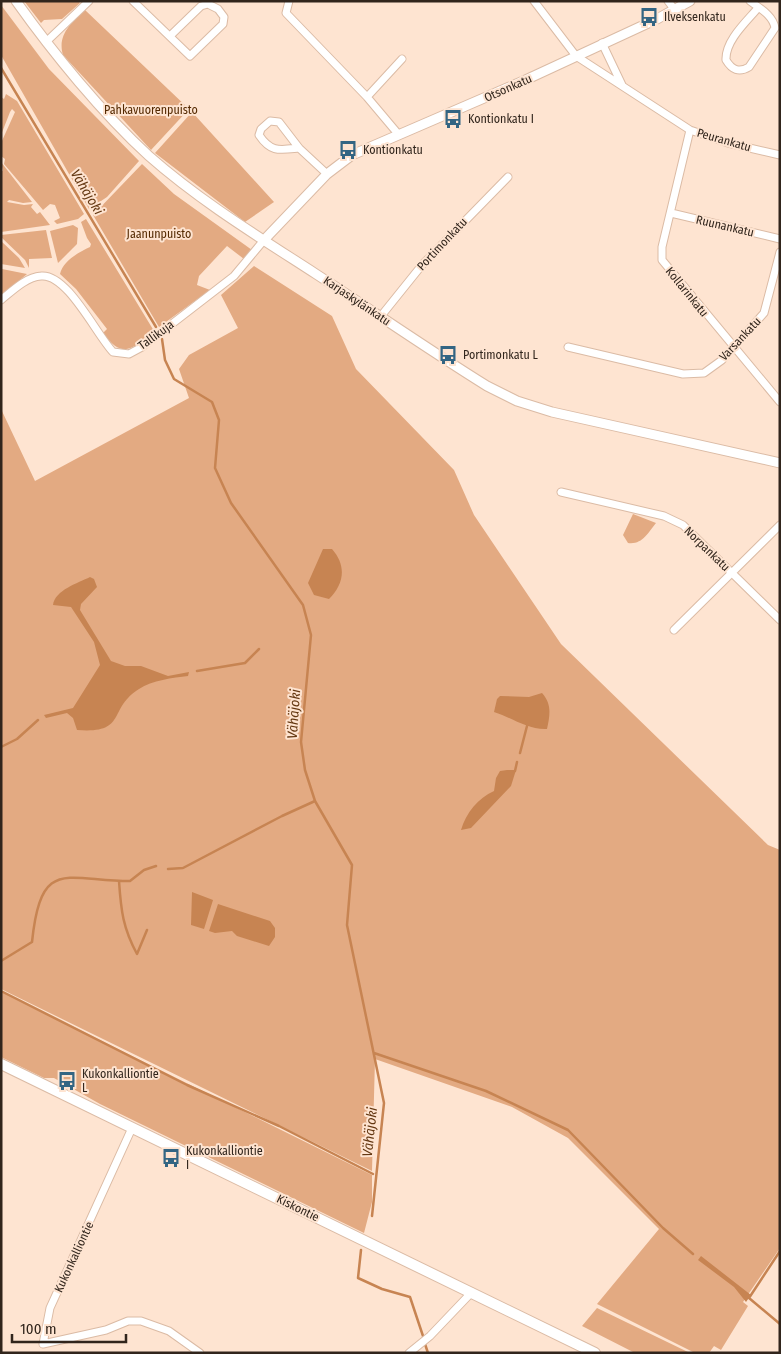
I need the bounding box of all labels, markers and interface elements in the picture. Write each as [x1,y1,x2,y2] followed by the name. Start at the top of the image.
[638,6,660,28] bus stop icon: Ilveksenkatu
[664,10,726,24] place label: Ilveksenkatu
[482,71,534,105] street label: Otsonkatu
[104,103,198,117] park label: Pahkavuorenpuisto
[442,108,464,130] bus stop icon: Kontionkatu I
[468,112,534,126] place label: Kontionkatu I
[695,126,753,154] street label: Peurankatu
[337,139,359,161] bus stop icon: Kontionkatu
[363,143,423,157] place label: Kontionkatu
[67,166,107,218] water label: Vähäjoki
[695,213,755,239] street label: Ruunankatu
[414,215,470,273] street label: Portimonkatu
[127,227,191,241] park label: Jaanunpuisto
[663,264,711,320] street label: Kollarinkatu
[321,273,393,329] street label: Karjaskylänkatu
[716,314,764,364] street label: Varsankatu
[135,317,177,353] street label: Tallikuja
[437,344,459,366] bus stop icon: Portimonkatu L
[463,348,539,362] place label: Portimonkatu L
[681,524,733,574] street label: Norpankatu
[284,688,304,739] water label: Vähäjoki
[82,1067,159,1095] place label: Kukonkalliontie L
[56,1070,78,1092] bus stop icon: Kukonkalliontie L
[359,1106,381,1158] water label: Vähäjoki
[186,1144,263,1172] place label: Kukonkalliontie I
[160,1147,182,1169] bus stop icon: Kukonkalliontie I
[274,1192,322,1224] street label: Kiskontie
[51,1219,97,1295] street label: Kukonkalliontie
[12,1312,126,1344] scale bar
[20,1320,57,1338] text: 100 m

